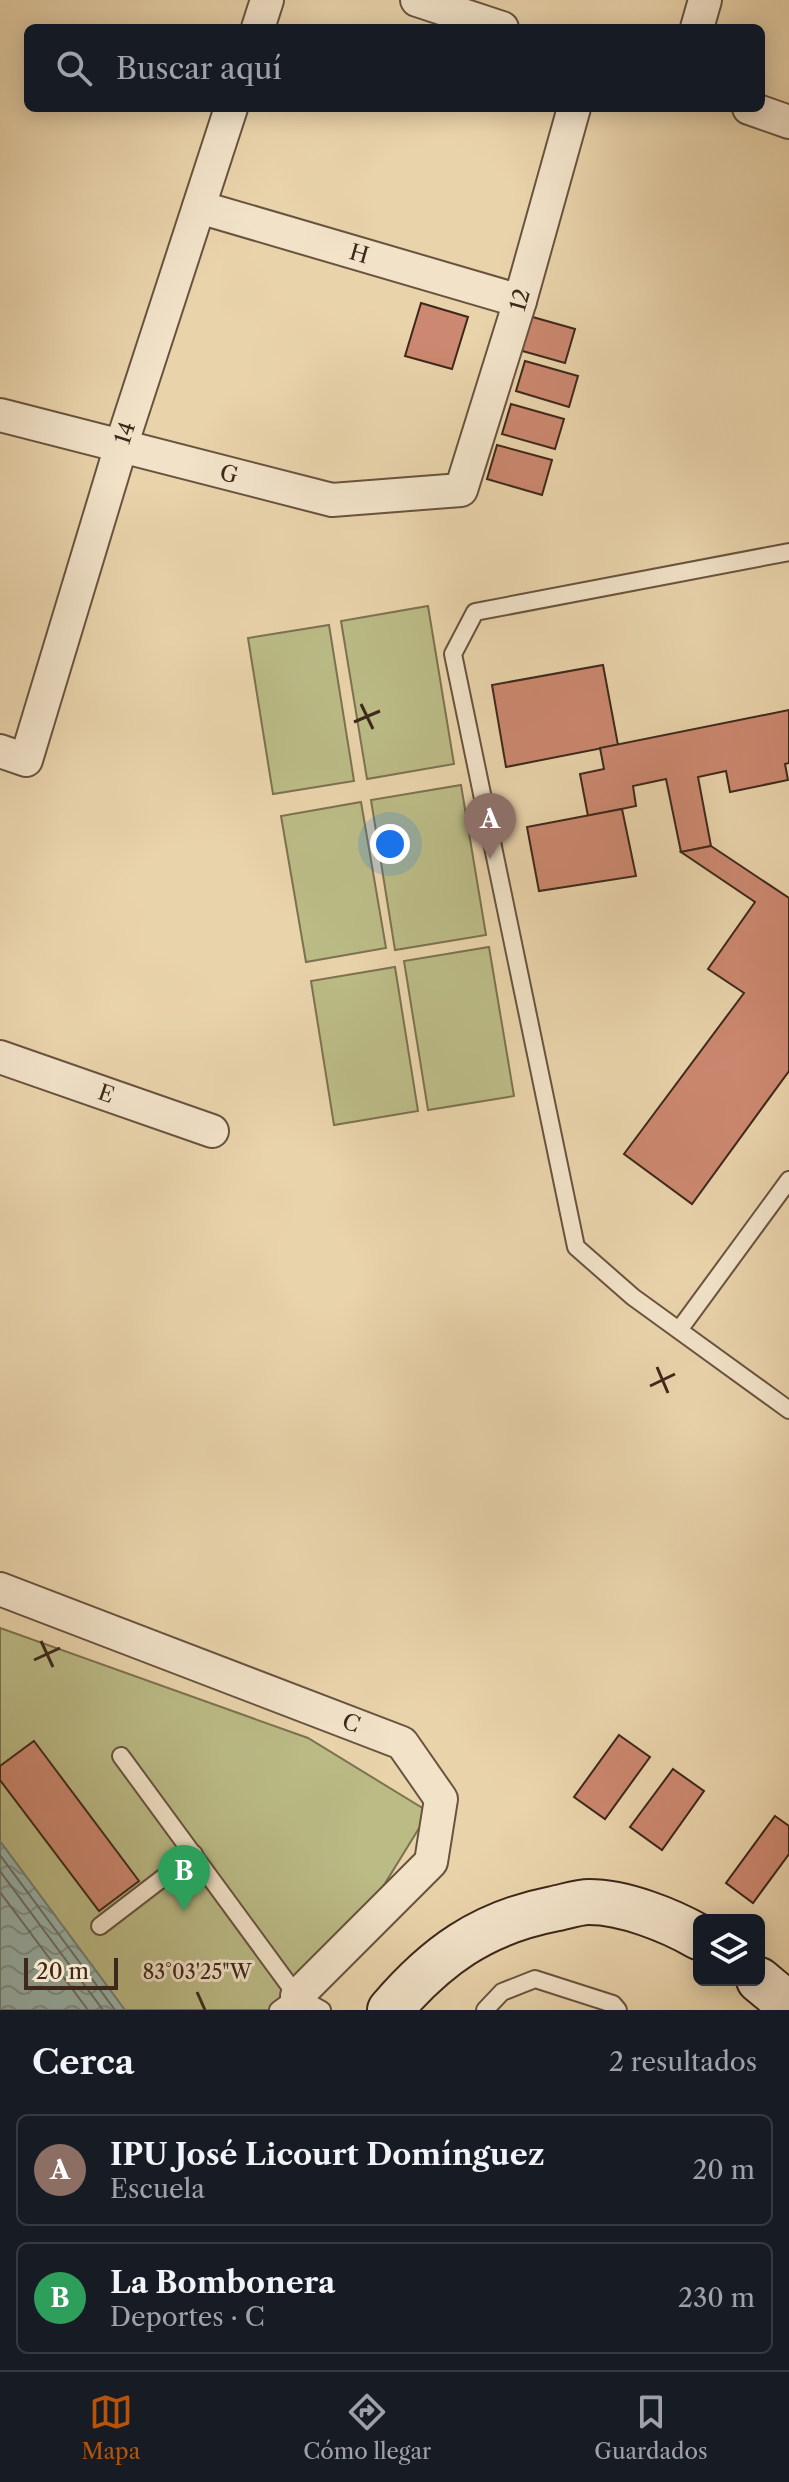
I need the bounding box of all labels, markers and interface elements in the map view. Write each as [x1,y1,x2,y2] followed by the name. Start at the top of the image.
[24,24,765,112] search box
[52,46,96,90] icon: search
[116,50,282,87] text: Buscar aquí
[346,238,372,270] street label: H
[504,286,536,314] street label: 12
[109,418,141,448] street label: 14
[217,459,241,489] street label: G
[464,793,516,859] pin: A
[370,824,410,864] your location
[94,1079,118,1109] street label: E
[338,1707,364,1739] street label: C
[158,1845,210,1911] pin: B
[693,1914,765,1986] map controls
[693,1914,765,1986] button: layers
[24,1954,118,1990] scale bar
[36,1958,89,1985] text: 20 m
[142,1960,253,1984] text: 83°03'25"W
[32,2041,134,2083] text: Cerca
[609,2046,757,2078] text: 2 resultados
[110,2136,545,2173] text: IPU José Licourt Domínguez
[50,2154,70,2186] text: A
[692,2154,755,2186] text: 20 m
[110,2173,205,2205] text: Escuela
[110,2264,335,2301] text: La Bombonera
[50,2282,70,2314] text: B
[678,2282,755,2314] text: 230 m
[110,2301,265,2333] text: Deportes · C
[81,2390,140,2465] tab: Mapa
[303,2390,431,2465] tab: Cómo llegar
[594,2390,708,2465] tab: Guardados

